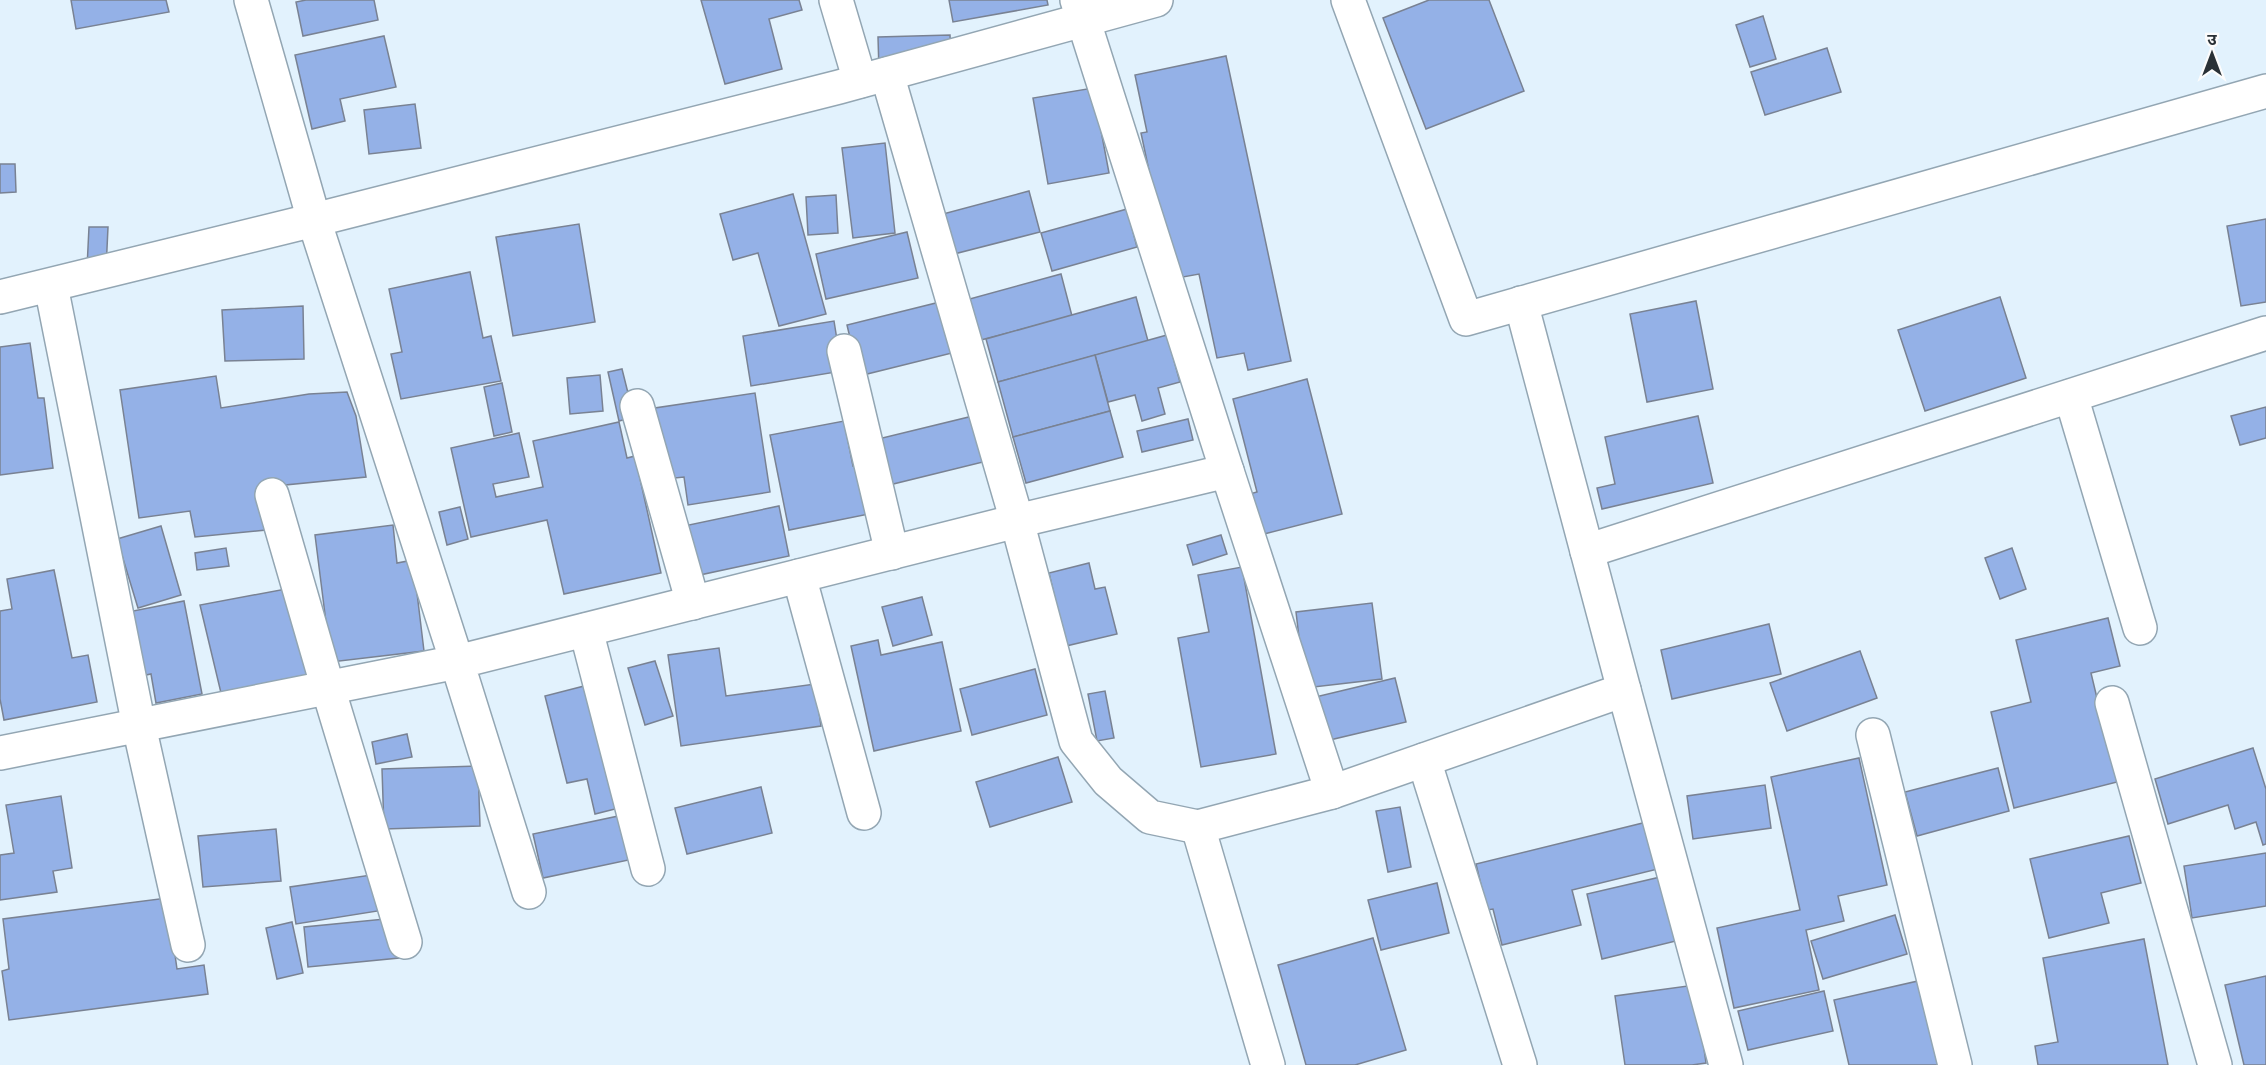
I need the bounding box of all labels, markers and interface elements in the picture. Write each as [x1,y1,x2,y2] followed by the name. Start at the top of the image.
[2182,24,2242,84] north arrow
[2207,30,2217,49] text: उ

